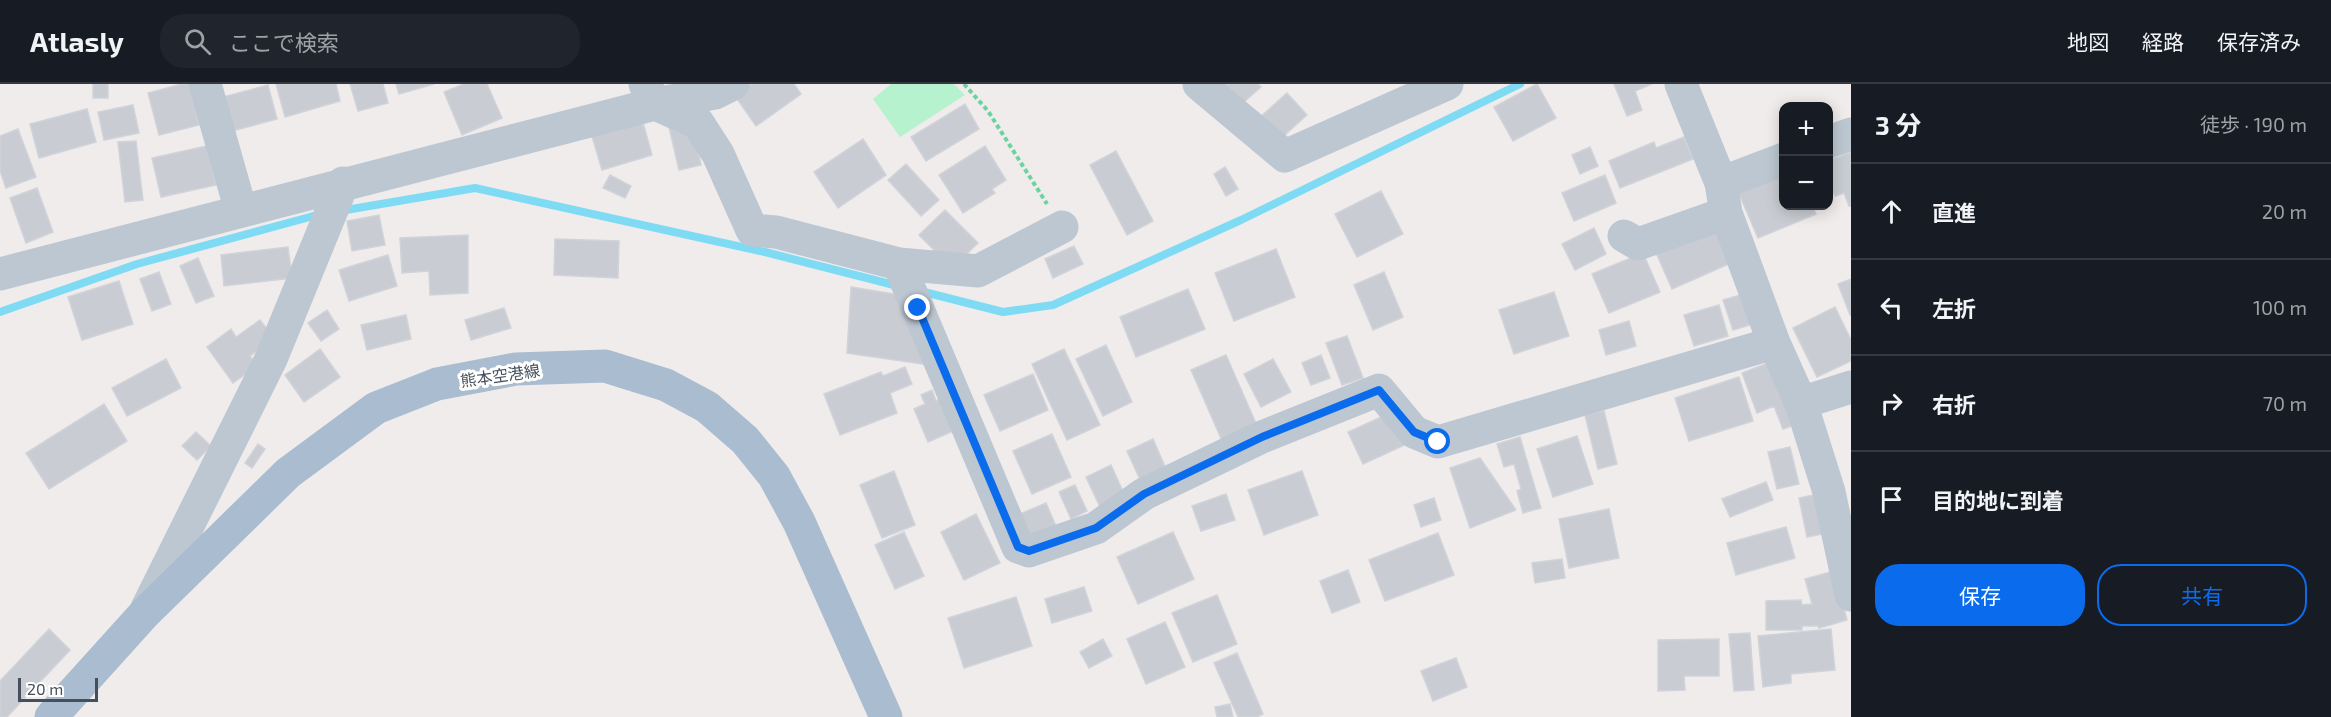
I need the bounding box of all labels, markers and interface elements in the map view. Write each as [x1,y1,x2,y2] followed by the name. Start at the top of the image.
[160,14,580,68] search box
[30,24,124,58] text: Atlasly
[181,25,214,58] icon: search
[229,29,339,55] text: ここで検索
[2067,29,2109,54] text: 地図
[2142,29,2184,54] text: 経路
[2217,29,2301,54] text: 保存済み
[1779,102,1833,210] map controls
[1779,102,1833,156] button: +
[1875,109,1921,140] text: 3 分
[2200,112,2307,136] text: 徒歩 · 190 m
[1779,156,1833,210] button: −
[1875,195,1908,228] icon: ahead
[1932,199,1976,225] text: 直進
[2262,199,2307,223] text: 20 m
[1875,291,1908,324] icon: left
[904,294,930,320] route end
[1932,295,1976,321] text: 左折
[2253,295,2307,319] text: 100 m
[459,360,541,390] street label: 熊本空港線
[1875,387,1908,420] icon: right
[1932,391,1976,417] text: 右折
[2263,391,2307,415] text: 70 m
[1424,428,1450,454] route start
[1875,483,1908,516] icon: arrive
[1932,487,2064,513] text: 目的地に到着
[1875,564,2085,626] button: 保存
[2097,564,2307,626] button: 共有
[18,675,98,702] scale bar
[27,679,63,698] text: 20 m

